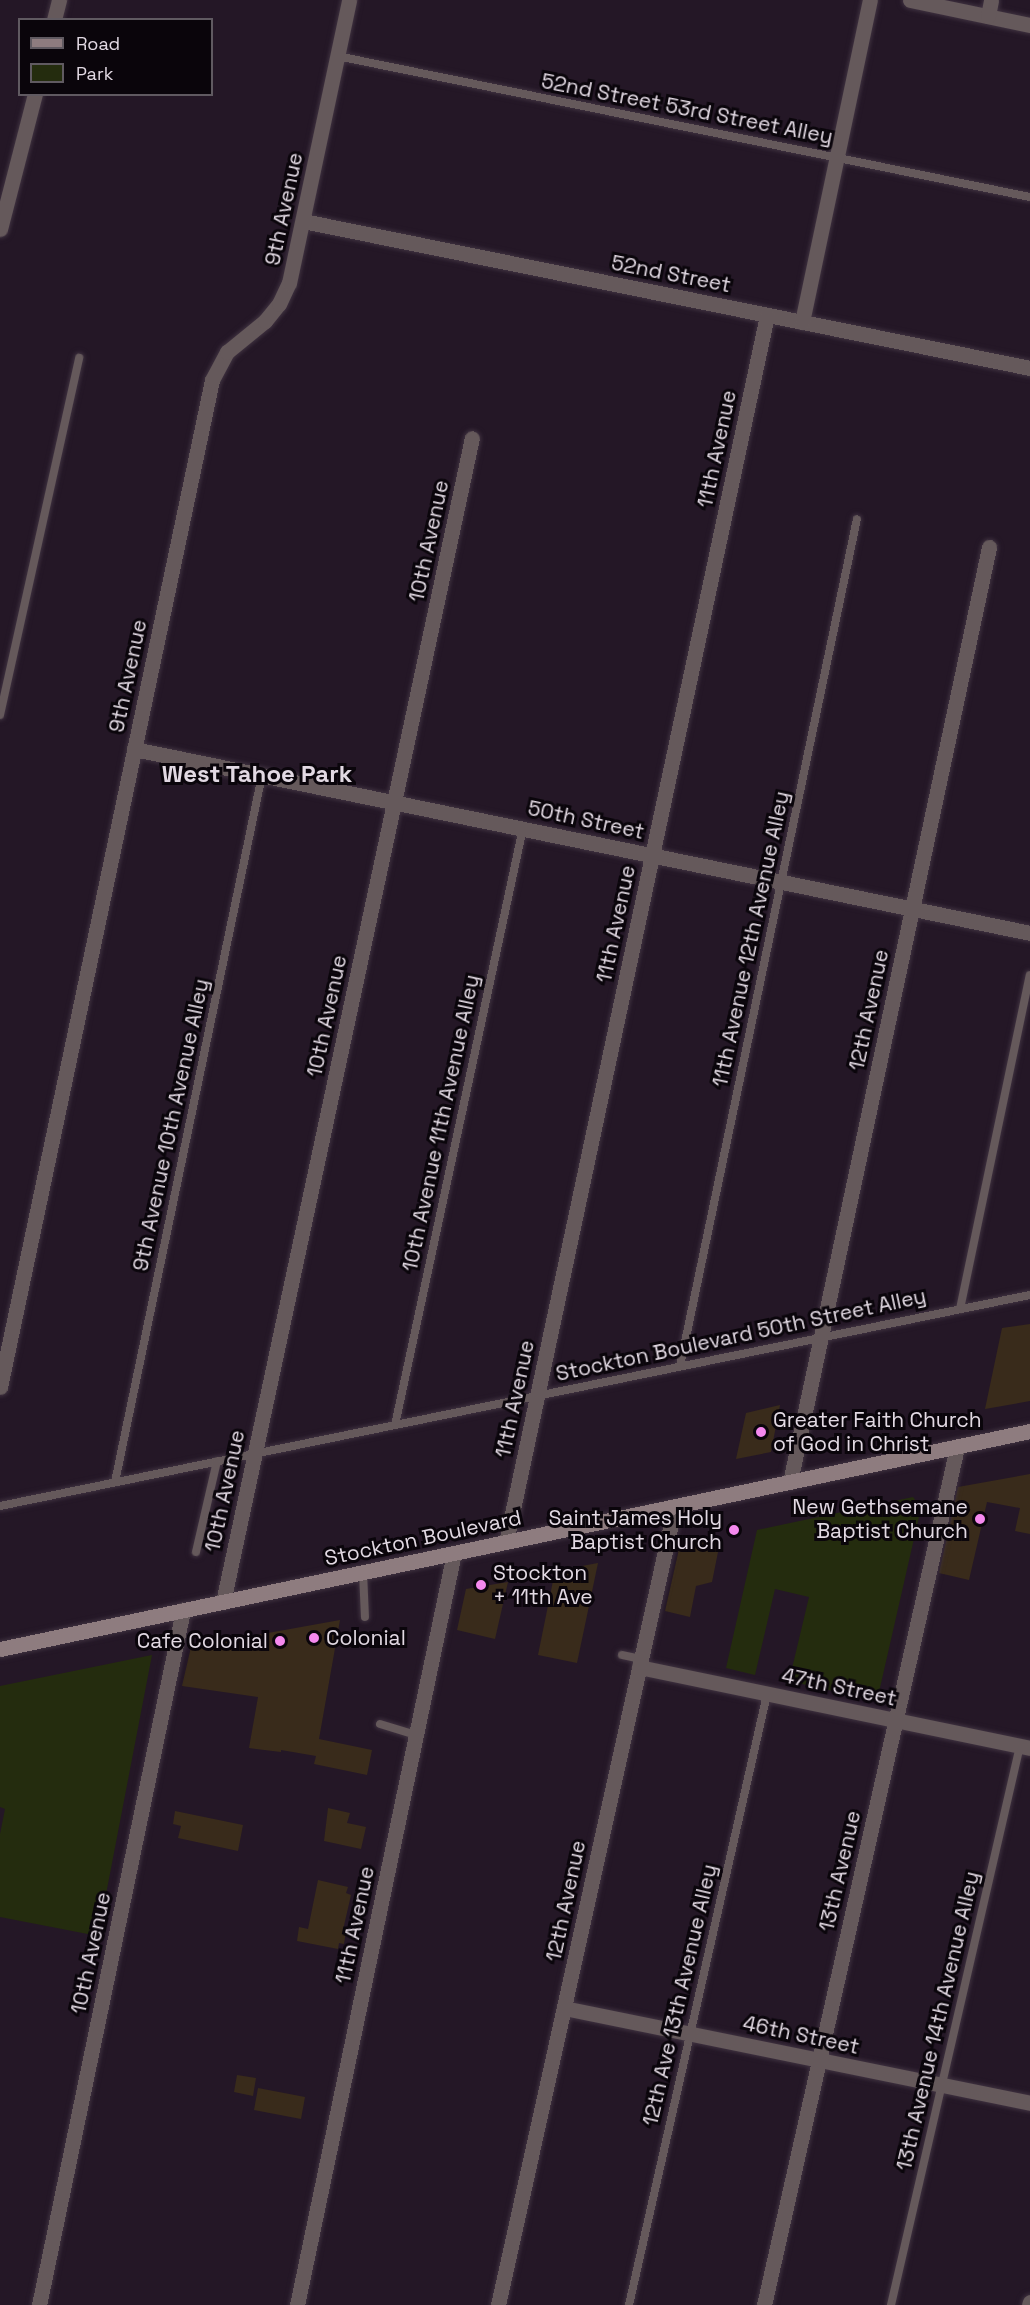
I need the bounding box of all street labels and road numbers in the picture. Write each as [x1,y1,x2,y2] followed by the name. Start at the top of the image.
[539,68,835,150] street label: 52nd Street 53rd Street Alley
[260,150,308,268] street label: 9th Avenue
[609,250,733,298] street label: 52nd Street
[692,388,742,510] street label: 11th Avenue
[404,478,454,604] street label: 10th Avenue
[104,617,152,735] street label: 9th Avenue
[707,788,795,1090] street label: 11th Avenue 12th Avenue Alley
[526,795,646,845] street label: 50th Street
[591,863,641,985] street label: 11th Avenue
[844,947,894,1073] street label: 12th Avenue
[302,953,352,1079] street label: 10th Avenue
[397,972,485,1274] street label: 10th Avenue 11th Avenue Alley
[128,976,214,1274] street label: 9th Avenue 10th Avenue Alley
[553,1283,929,1387] street label: Stockton Boulevard 50th Street Alley
[490,1338,540,1460] street label: 11th Avenue
[200,1428,250,1554] street label: 10th Avenue
[322,1505,524,1571] street label: Stockton Boulevard
[779,1663,899,1711] street label: 47th Street
[814,1808,866,1934] street label: 13th Avenue
[541,1838,591,1964] street label: 12th Avenue
[637,1861,723,2129] street label: 12th Ave 13th Avenue Alley
[330,1864,380,1986] street label: 11th Avenue
[891,1869,985,2173] street label: 13th Avenue 14th Avenue Alley
[66,1890,116,2016] street label: 10th Avenue
[741,2010,861,2060] street label: 46th Street

